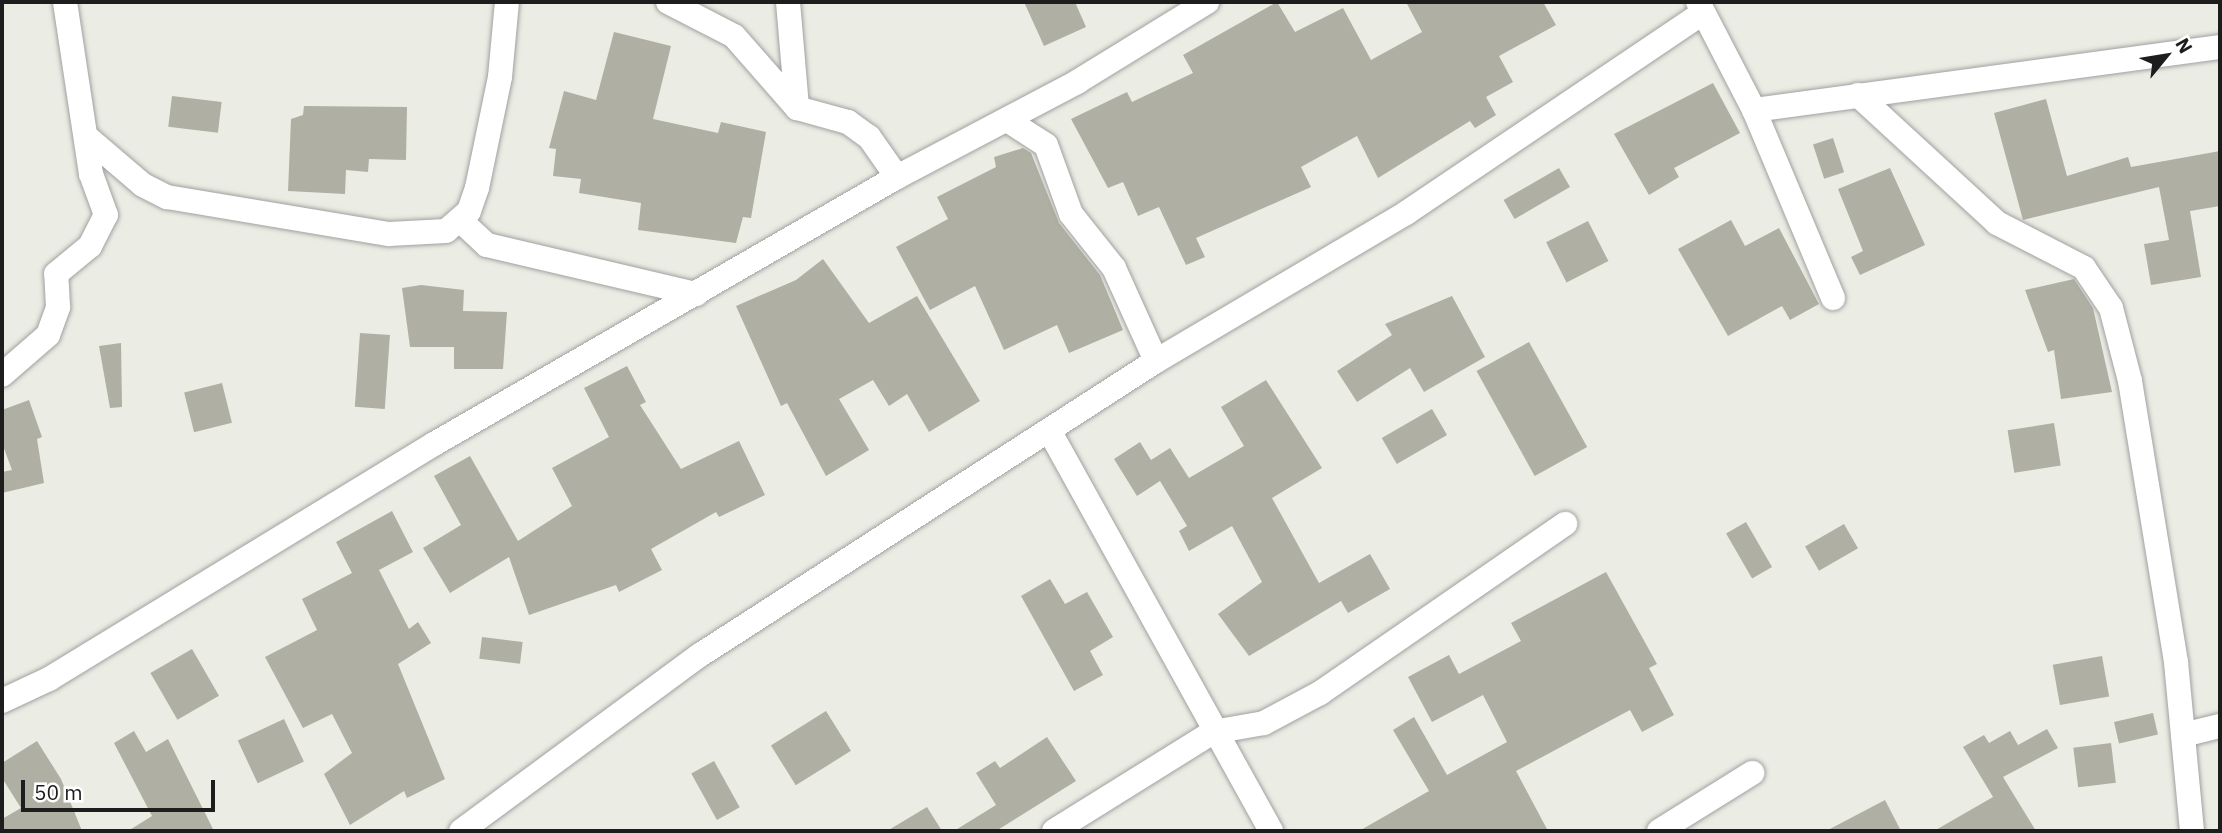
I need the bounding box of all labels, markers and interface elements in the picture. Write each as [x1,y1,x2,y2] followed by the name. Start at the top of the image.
[2131,21,2201,91] north arrow
[2170,34,2198,57] text: N
[24,766,219,810] scale bar
[34,778,83,806] text: 50 m

